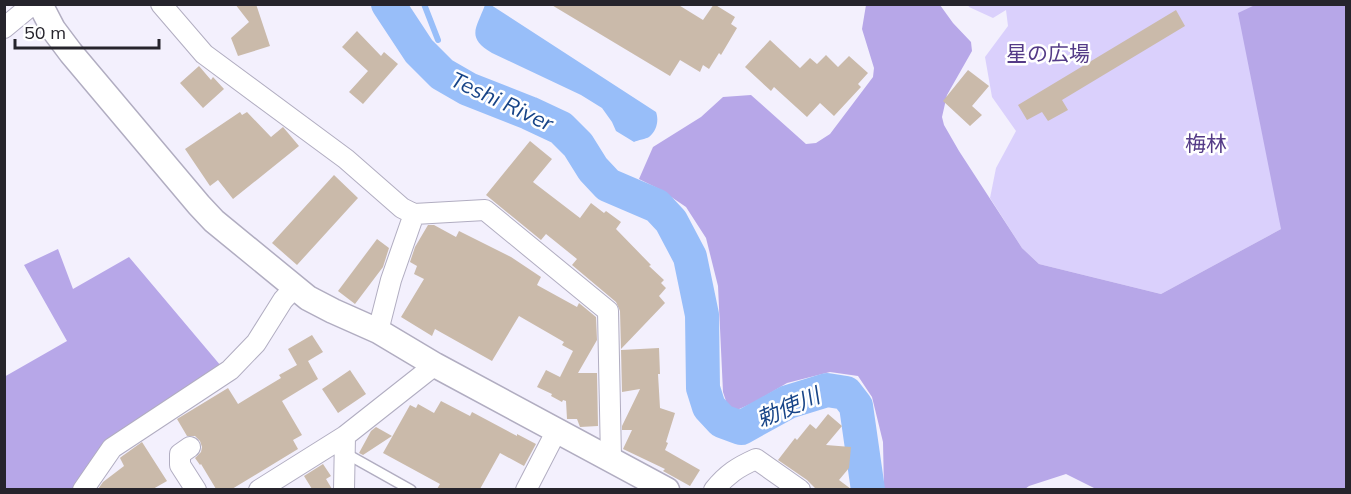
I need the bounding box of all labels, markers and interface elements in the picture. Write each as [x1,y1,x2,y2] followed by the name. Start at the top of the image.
[15,12,159,50] scale bar
[24,21,66,44] text: 50 m
[1006,40,1090,66] park label: 星の広場
[446,65,559,137] water label: Teshi River
[1185,130,1227,156] park label: 梅林
[752,380,826,433] water label: 勅使川

